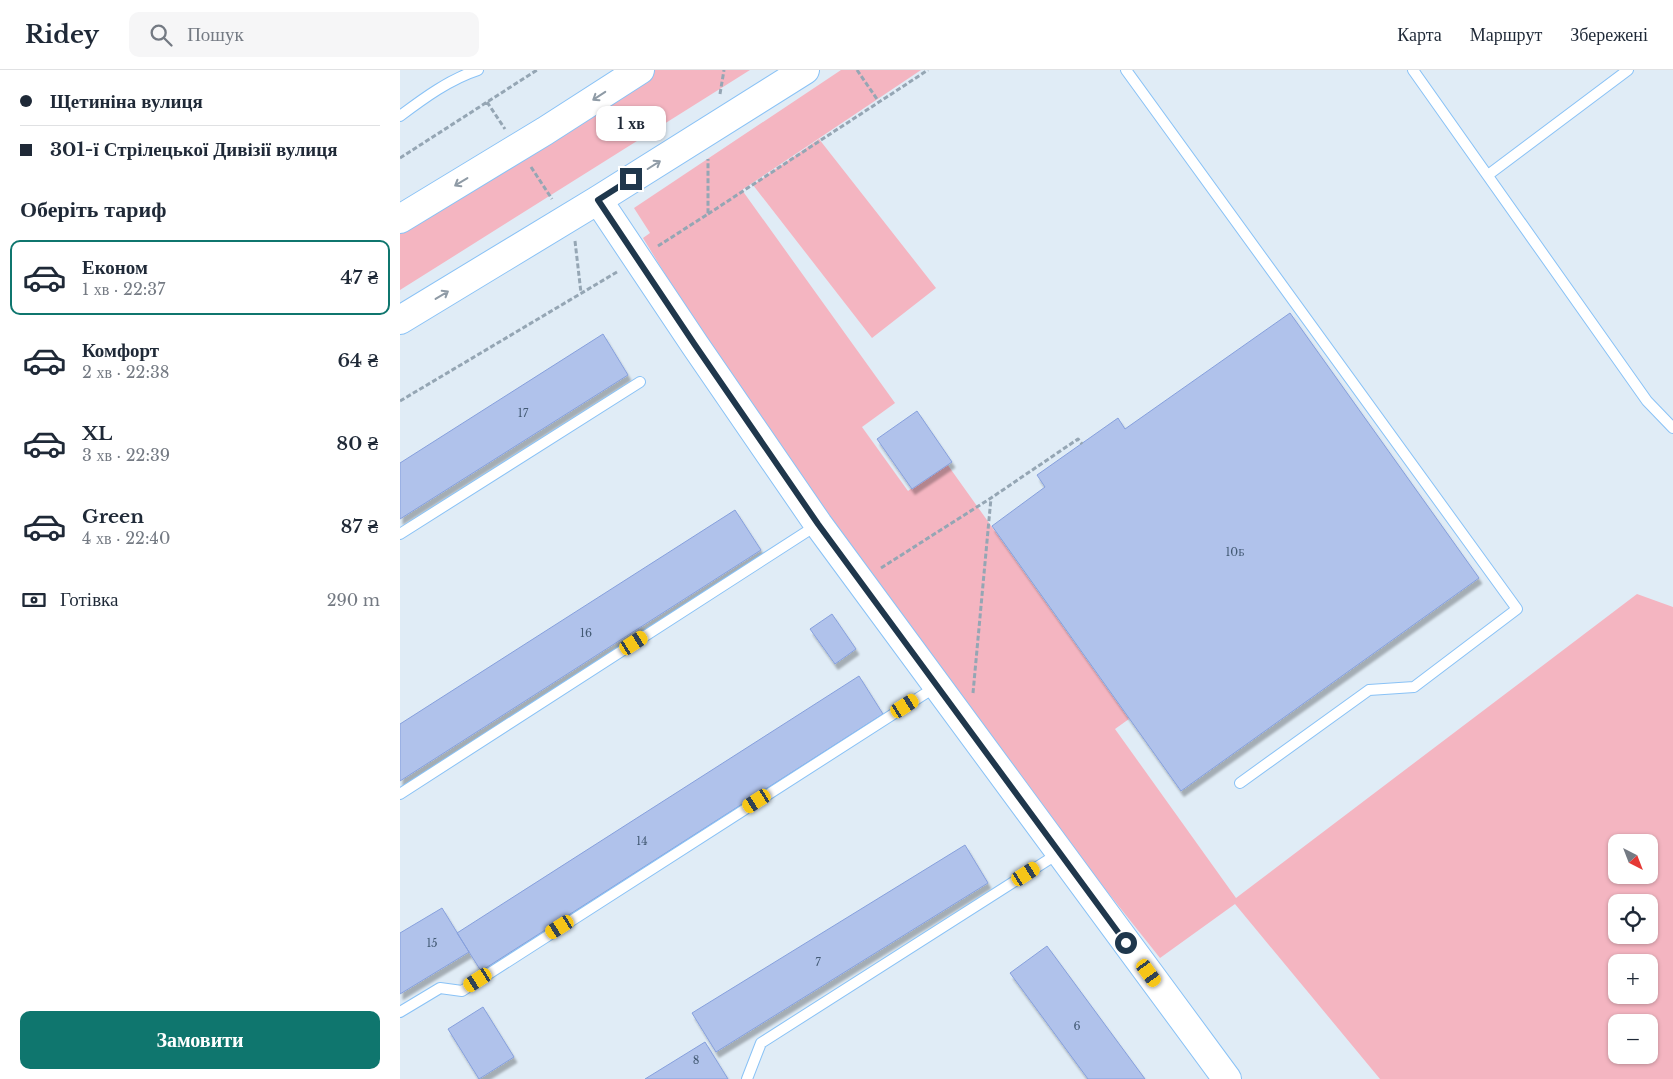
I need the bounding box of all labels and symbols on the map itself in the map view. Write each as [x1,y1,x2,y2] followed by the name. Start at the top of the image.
[593,92,607,102] one-way arrow
[596,106,666,142] callout: 1 хв
[647,159,661,170] one-way arrow
[620,168,642,190] route end
[455,178,469,188] one-way arrow
[434,289,448,299] one-way arrow
[518,406,529,420] house number: 17
[1225,545,1245,559] house number: 10Б
[580,626,592,640] house number: 16
[617,629,650,657] car
[888,692,921,720] car
[740,787,773,815] car
[636,834,648,848] house number: 14
[1608,834,1658,884] north arrow
[1009,860,1042,888] car
[543,913,576,941] car
[1115,932,1137,954] route start
[426,936,438,950] house number: 15
[815,955,821,969] house number: 7
[1134,956,1163,990] car
[461,966,494,994] car
[1073,1019,1081,1033] house number: 6
[693,1053,699,1067] house number: 8

